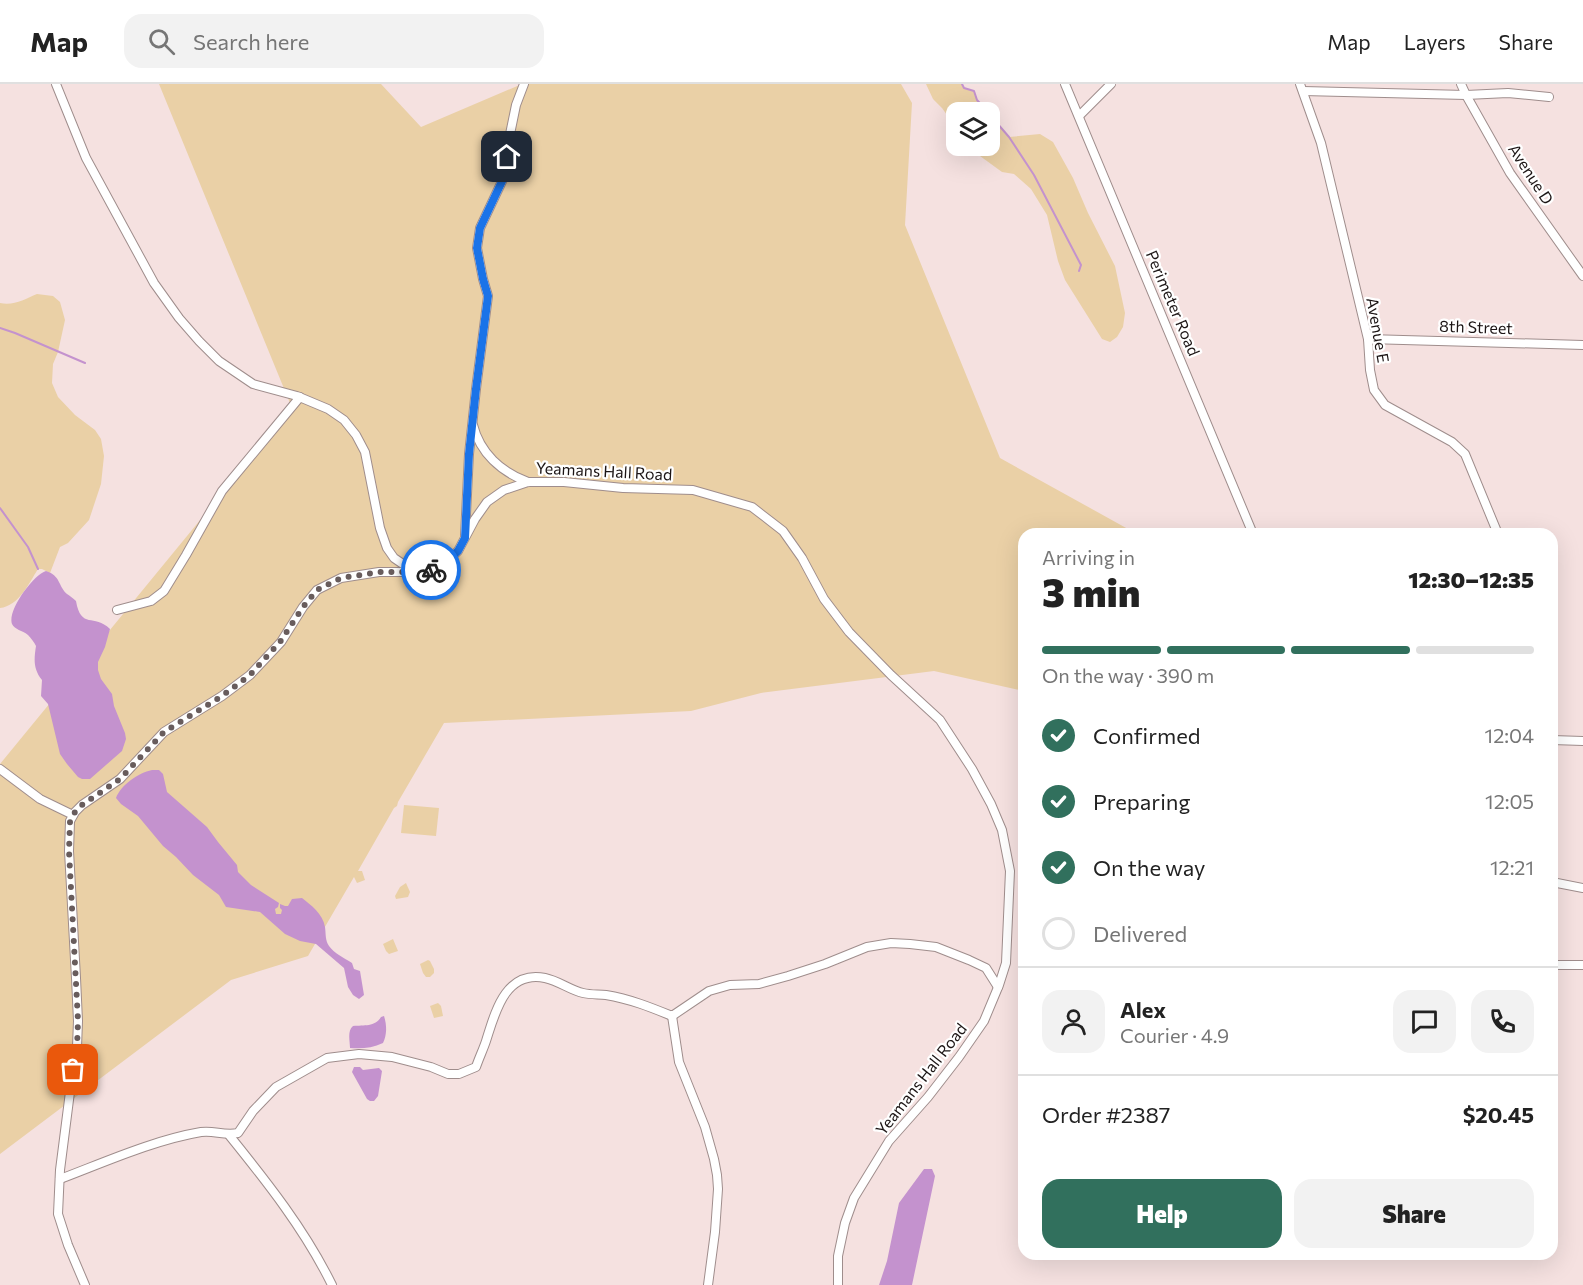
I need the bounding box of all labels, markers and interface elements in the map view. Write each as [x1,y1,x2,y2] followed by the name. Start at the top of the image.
[124,14,544,68] search box
[30,24,88,58] text: Map
[145,25,178,58] icon: search
[193,28,309,55] text: Search here
[1327,29,1371,54] text: Map
[1404,29,1466,54] text: Layers
[1499,29,1553,54] text: Share
[946,102,1000,156] map controls
[946,102,1000,156] button: layers
[481,131,532,182] pin
[490,140,523,173] icon: home
[1505,140,1558,207] street label: Avenue D
[1143,247,1204,358] street label: Perimeter Road
[1363,296,1394,364] street label: Avenue E
[1439,316,1514,337] street label: 8th Street
[535,457,673,484] street label: Yeamans Hall Road
[401,540,461,600] courier
[1042,545,1135,569] text: Arriving in
[415,554,448,587] icon: bike
[1408,566,1534,593] text: 12:30–12:35
[1042,567,1140,615] text: 3 min
[1042,663,1214,687] text: On the way · 390 m
[1042,719,1075,752] icon: check
[1093,722,1200,749] text: Confirmed
[1485,723,1534,747] text: 12:04
[1042,785,1075,818] icon: check
[1093,788,1190,815] text: Preparing
[1485,789,1534,813] text: 12:05
[1042,851,1075,884] icon: check
[1093,854,1205,881] text: On the way
[1490,855,1534,879] text: 12:21
[1093,920,1187,947] text: Delivered
[1042,990,1105,1053] button: person
[1393,990,1456,1053] button: chat
[1471,990,1534,1053] button: phone
[1120,996,1166,1023] text: Alex
[871,1019,970,1138] street label: Yeamans Hall Road
[1120,1023,1229,1047] text: Courier · 4.9
[47,1044,98,1095] pin
[56,1053,89,1086] icon: bag
[1042,1101,1170,1128] text: Order #2387
[1463,1101,1534,1128] text: $20.45
[1042,1179,1282,1248] button: Help
[1294,1179,1534,1248] button: Share

